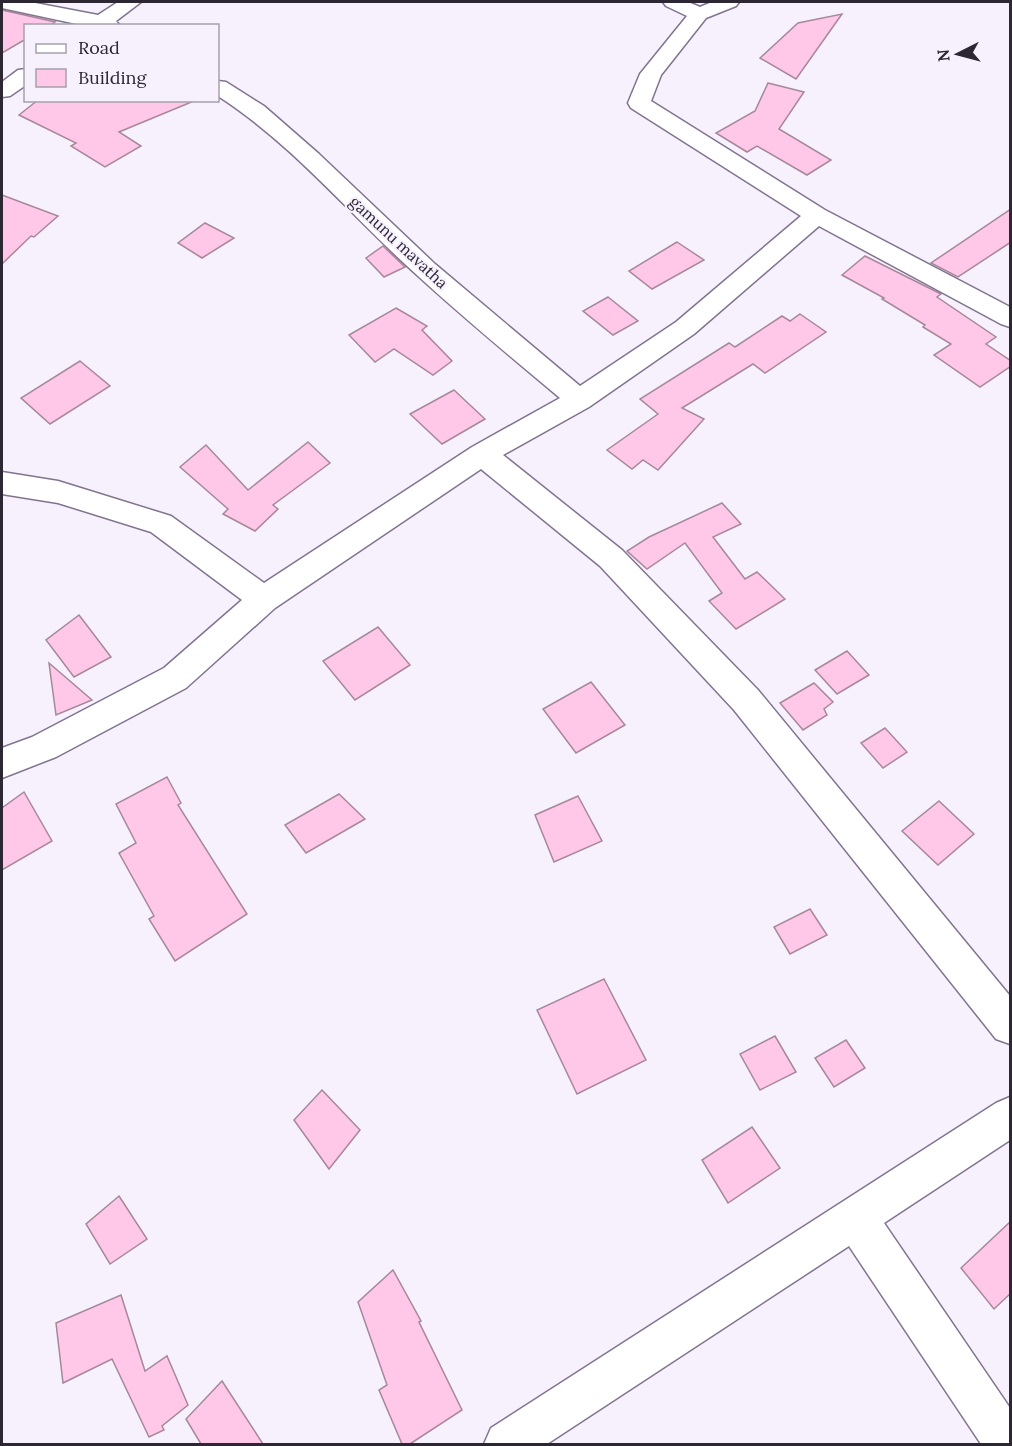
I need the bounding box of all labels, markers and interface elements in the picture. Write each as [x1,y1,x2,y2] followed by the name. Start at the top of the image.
[24,24,219,102] legend
[928,24,988,84] north arrow
[78,36,120,59] text: Road
[932,48,954,63] text: N
[78,66,148,89] text: Building
[346,191,452,293] street label: gamunu mavatha

